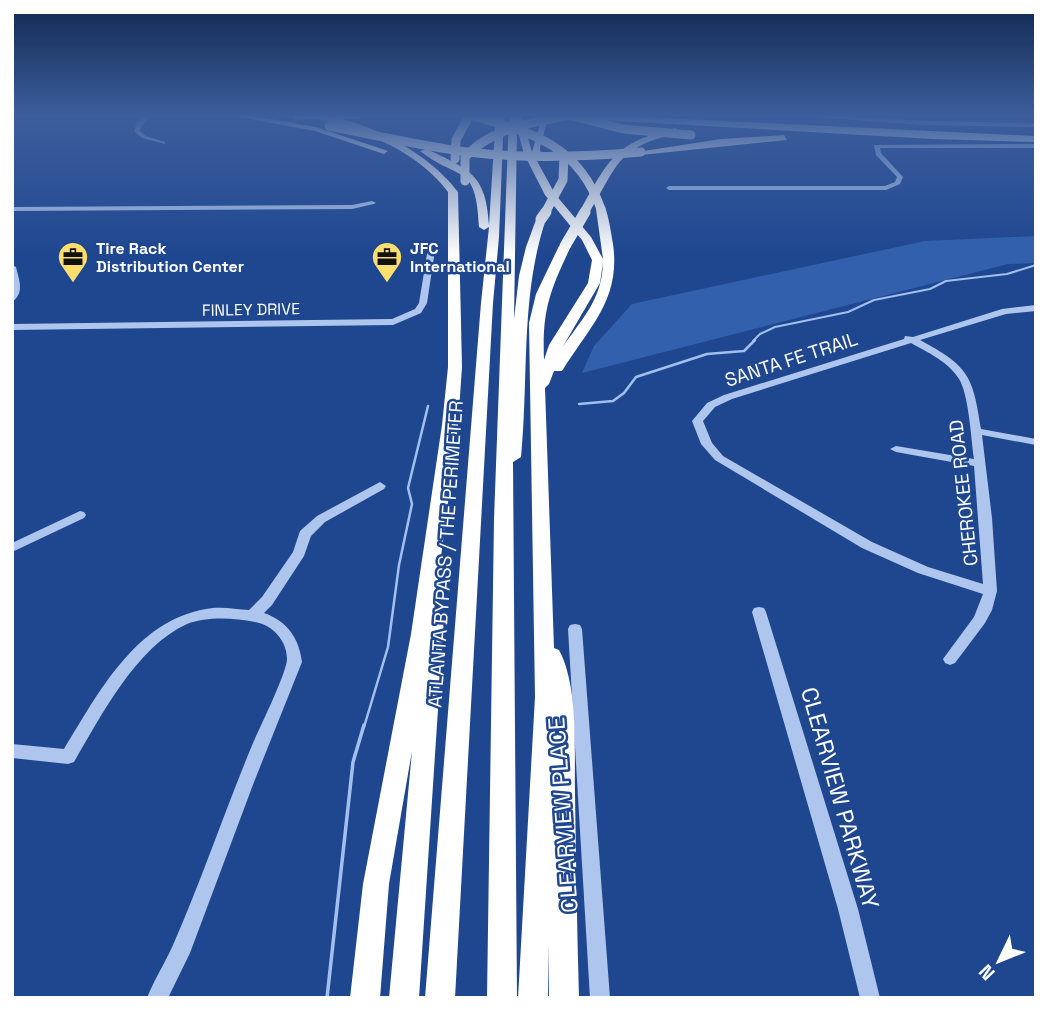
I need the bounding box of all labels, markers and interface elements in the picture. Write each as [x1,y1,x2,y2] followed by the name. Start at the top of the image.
[96,238,244,277] place label: Tire Rack Distribution Center
[410,238,510,277] place label: JFC International
[56,240,90,284] office icon: Tire Rack Distribution Center
[370,240,404,284] office icon: JFC International
[202,298,300,321] street label: FINLEY DRIVE
[722,326,861,393] street label: SANTA FE TRAIL
[422,400,469,708] street label: ATLANTA BYPASS / THE PERIMETER
[943,419,984,567] street label: CHEROKEE ROAD
[794,684,886,912] street label: CLEARVIEW PARKWAY
[541,716,585,914] street label: CLEARVIEW PLACE
[964,926,1034,996] north arrow
[973,959,1000,985] text: N

